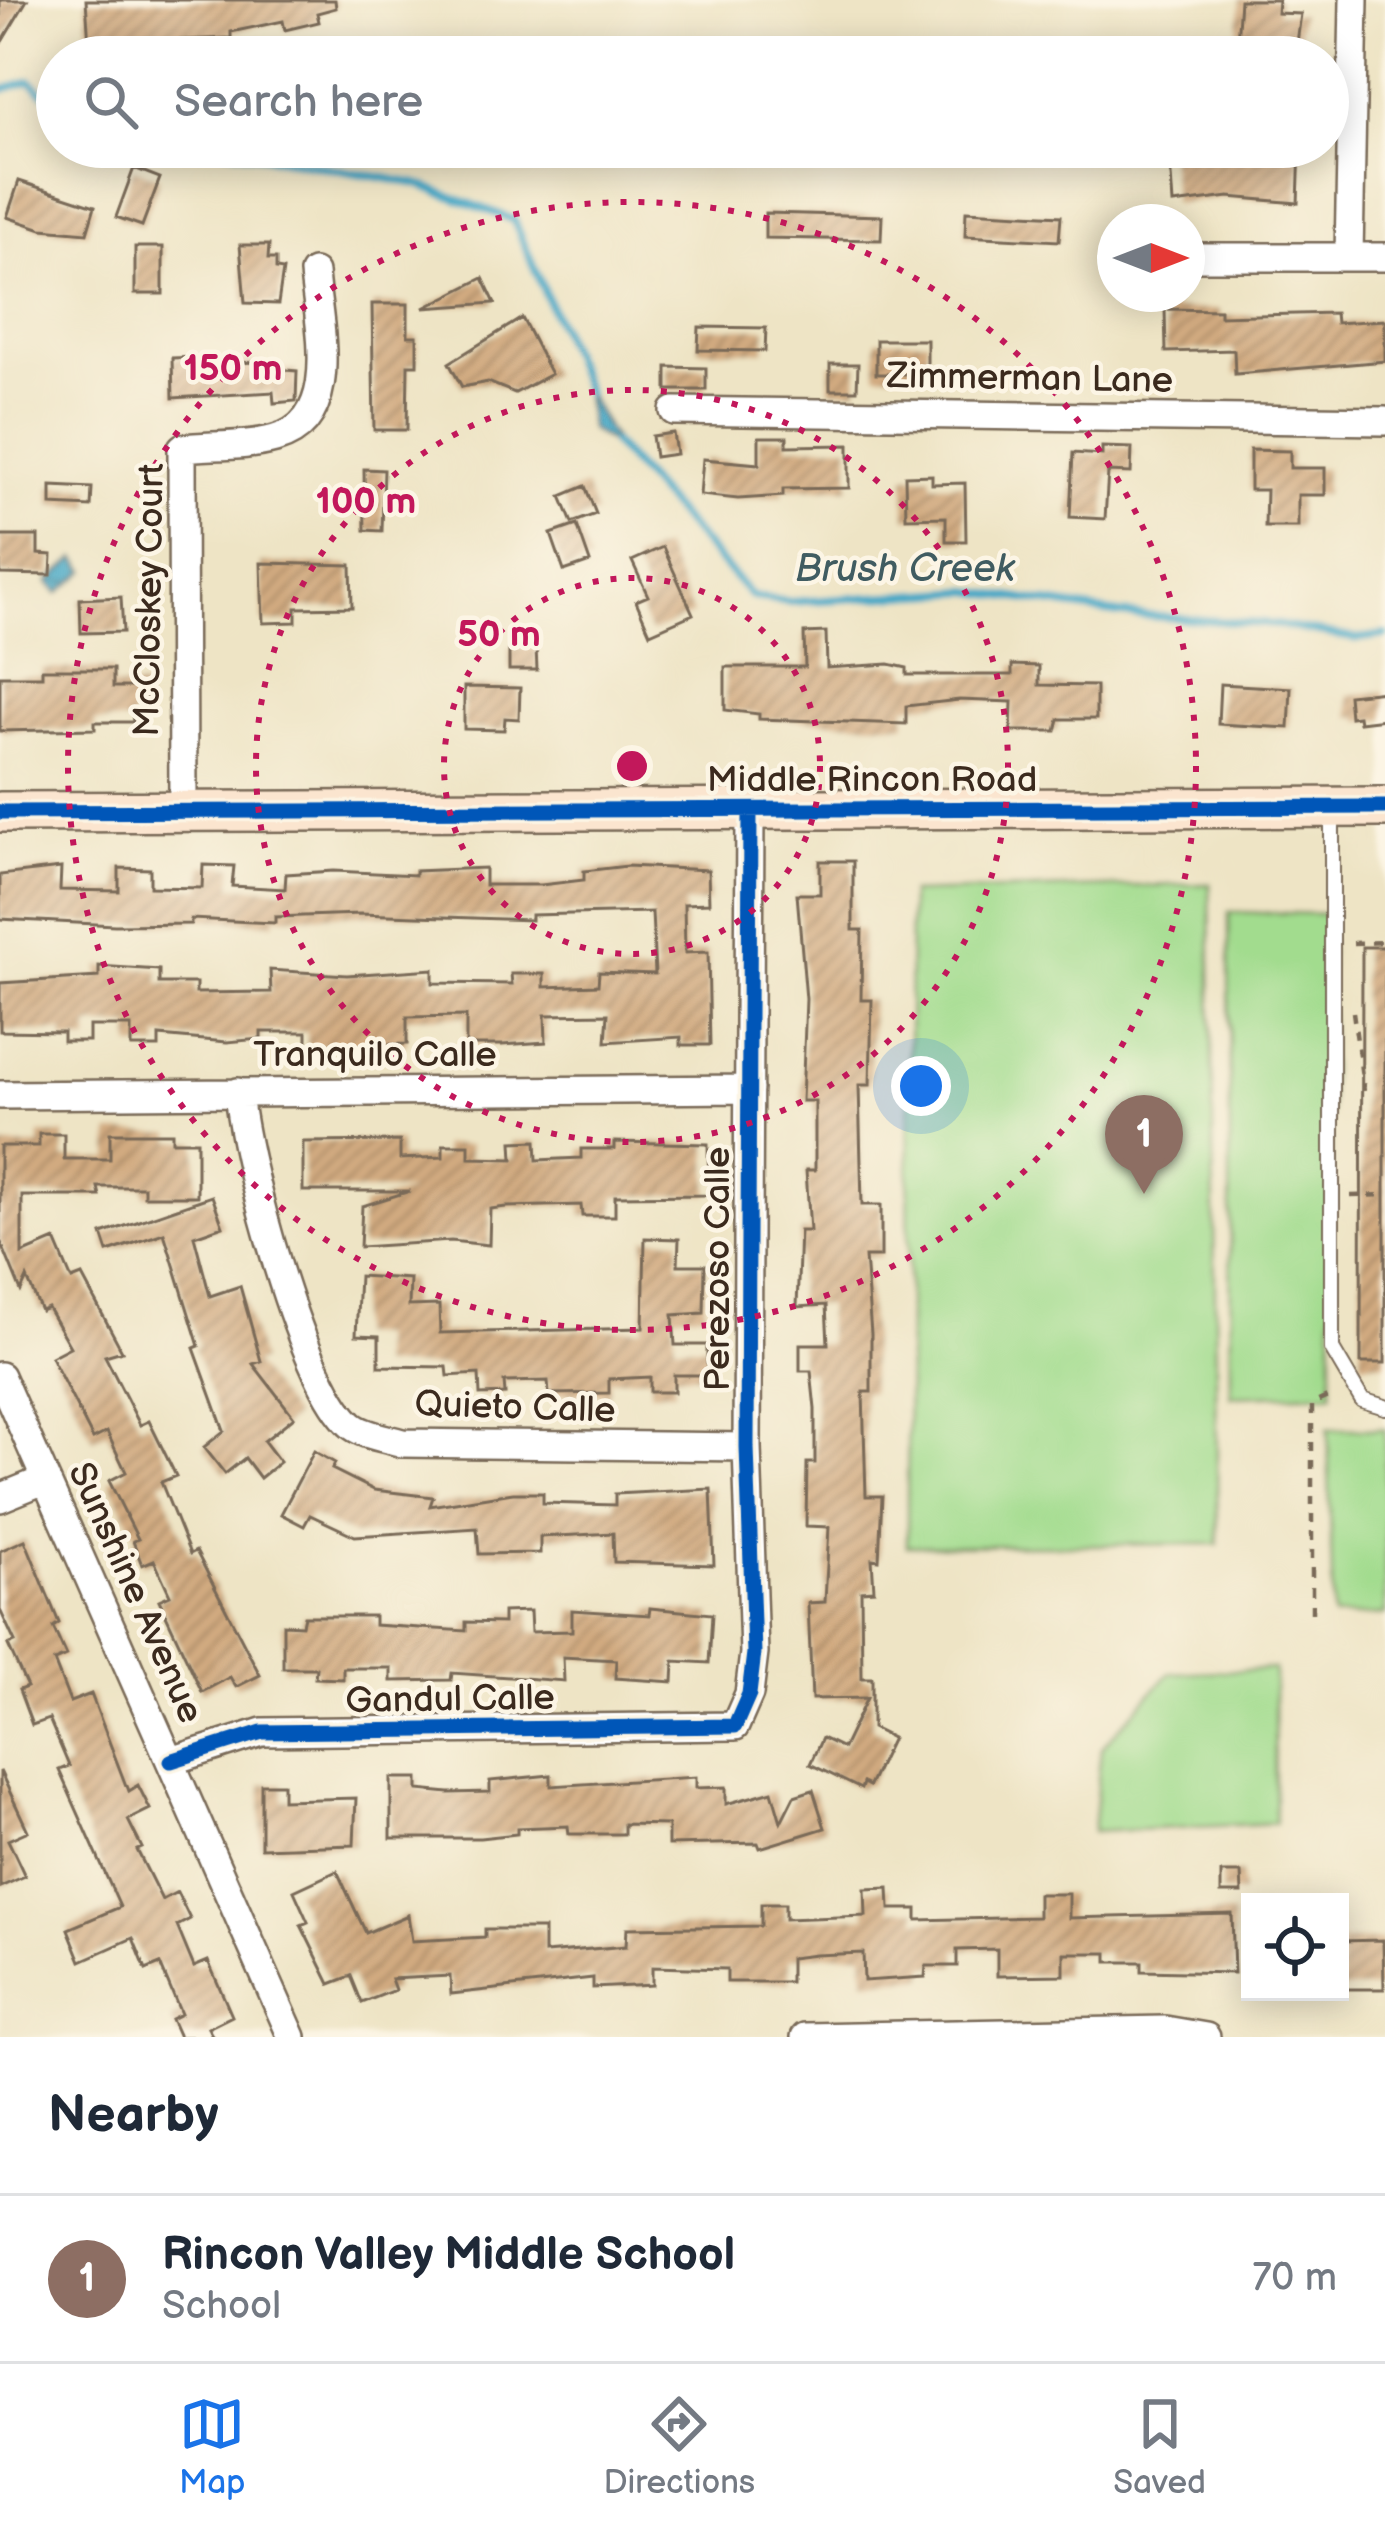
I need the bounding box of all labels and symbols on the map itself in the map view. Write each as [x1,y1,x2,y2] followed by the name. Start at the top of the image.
[1097,204,1205,312] north arrow
[184,348,282,391] text: 150 m
[886,355,1173,403] street label: Zimmerman Lane
[126,463,174,737] street label: McCloskey Court
[316,481,416,524] text: 100 m
[795,546,1016,593] water label: Brush Creek
[457,614,541,657] text: 50 m
[611,745,653,787] centre of rings
[707,759,1037,802] street label: Middle Rincon Road
[253,1034,497,1077] street label: Tranquilo Calle
[891,1056,951,1116] your location
[1105,1095,1183,1194] pin: 1
[697,1147,740,1391] street label: Perezoso Calle
[414,1383,616,1433] street label: Quieto Calle
[58,1456,212,1730] street label: Sunshine Avenue
[345,1677,555,1723] street label: Gandul Calle

